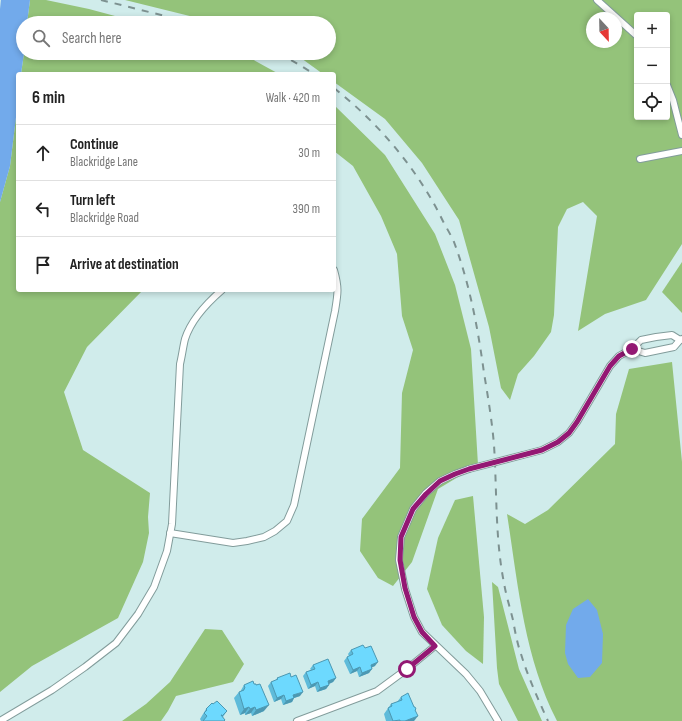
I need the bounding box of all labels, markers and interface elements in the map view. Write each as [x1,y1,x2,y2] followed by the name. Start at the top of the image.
[586,12,622,48] north arrow
[634,12,670,120] map controls
[634,12,670,48] button: +
[16,16,336,60] search box
[30,27,52,49] icon: search
[62,29,122,48] text: Search here
[634,48,670,84] button: −
[634,84,670,120] button: locate
[32,88,65,108] text: 6 min
[266,90,320,106] text: Walk · 420 m
[70,135,119,154] text: Continue
[32,142,54,164] icon: ahead
[298,145,320,161] text: 30 m
[70,154,138,170] text: Blackridge Lane
[70,191,115,210] text: Turn left
[32,198,54,220] icon: left
[293,201,320,217] text: 390 m
[70,210,139,226] text: Blackridge Road
[32,254,54,276] icon: arrive
[70,255,179,274] text: Arrive at destination
[623,340,641,358] route end
[398,660,416,678] route start

